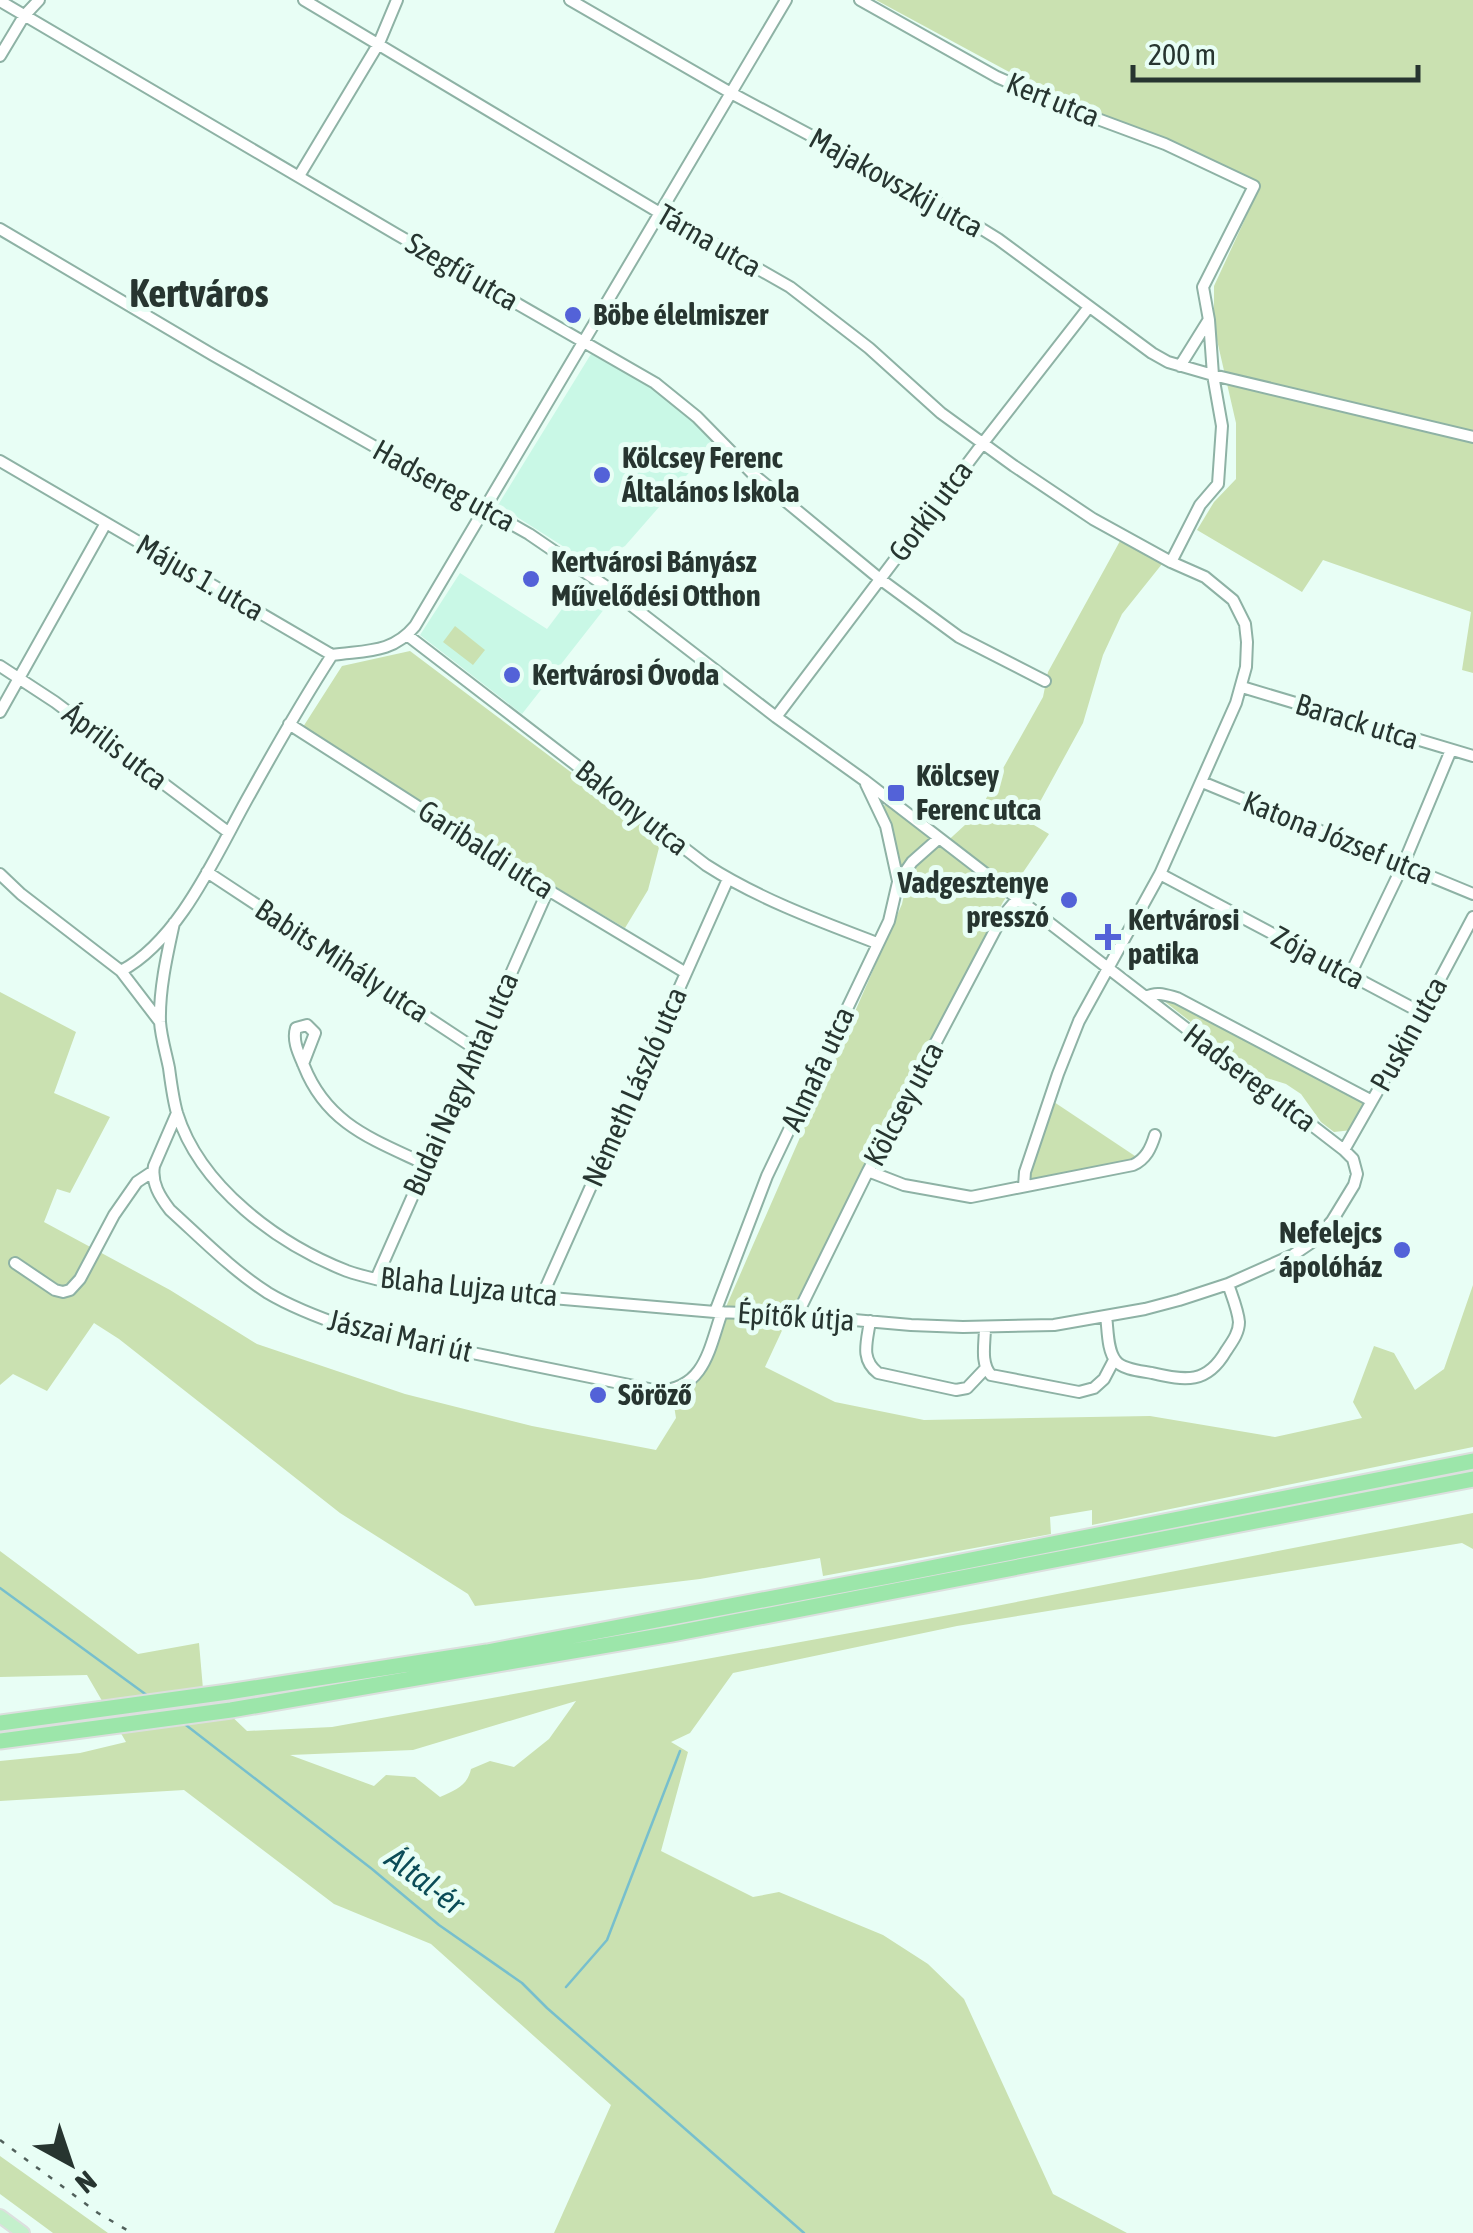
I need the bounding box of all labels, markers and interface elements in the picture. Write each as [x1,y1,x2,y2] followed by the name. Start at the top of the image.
[1133,20,1418,82] scale bar
[1148,37,1216,71] text: 200 m
[1002,65,1105,133] street label: Kert utca
[804,120,989,244] street label: Majakovszkij utca
[651,197,768,283] street label: Tárna utca
[400,225,525,317] street label: Szegfű utca
[129,270,269,315] district label: Kertváros
[593,297,769,331] place label: Böbe élelmiszer
[562,304,584,326] marker: Böbe élelmiszer
[368,432,521,538] street label: Hadsereg utca
[621,440,799,508] place label: Kölcsey Ferenc Általános Iskola
[881,453,979,567] street label: Gorkij utca
[591,464,613,486] marker: Kölcsey Ferenc Általános Iskola
[131,527,270,627] street label: Május 1. utca
[551,544,760,612] place label: Kertvárosi Bányász Művelődési Otthon
[520,568,542,590] marker: Kertvárosi Bányász Művelődési Otthon
[532,657,719,691] place label: Kertvárosi Óvoda
[501,664,523,686] marker: Kertvárosi Óvoda
[1292,686,1423,756] street label: Barack utca
[57,696,175,797] street label: Április utca
[569,753,696,862] street label: Bakony utca
[916,758,1041,826] place label: Kölcsey Ferenc utca
[885,782,907,804] marker: Kölcsey Ferenc utca
[1238,784,1438,891] street label: Katona József utca
[412,793,561,906] street label: Garibaldi utca
[897,865,1049,933] place label: Vadgesztenye presszó
[1058,889,1080,911] marker: Vadgesztenye presszó
[249,891,436,1029] street label: Babits Mihály utca
[1128,902,1239,970] place label: Kertvárosi patika
[1266,919,1371,996] street label: Zója utca
[1097,926,1119,948] marker: Kertvárosi patika
[396,967,525,1200] street label: Budai Nagy Antal utca
[1363,970,1453,1097] street label: Puskin utca
[575,982,693,1191] street label: Németh László utca
[774,1001,860,1136] street label: Almafa utca
[1178,1016,1324,1138] street label: Hadsereg utca
[856,1036,950,1171] street label: Kölcsey utca
[1279,1215,1382,1283] place label: Nefelejcs ápolóház
[1391,1239,1413,1261] marker: Nefelejcs ápolóház
[379,1260,560,1312] street label: Blaha Lujza utca
[736,1295,856,1337] street label: Építők útja
[325,1302,476,1368] street label: Jászai Mari út
[618,1377,692,1411] place label: Söröző
[587,1384,609,1406] marker: Söröző
[378,1839,473,1923] water label: Által-ér
[20,2113,120,2213] north arrow
[69,2165,103,2200] text: N

